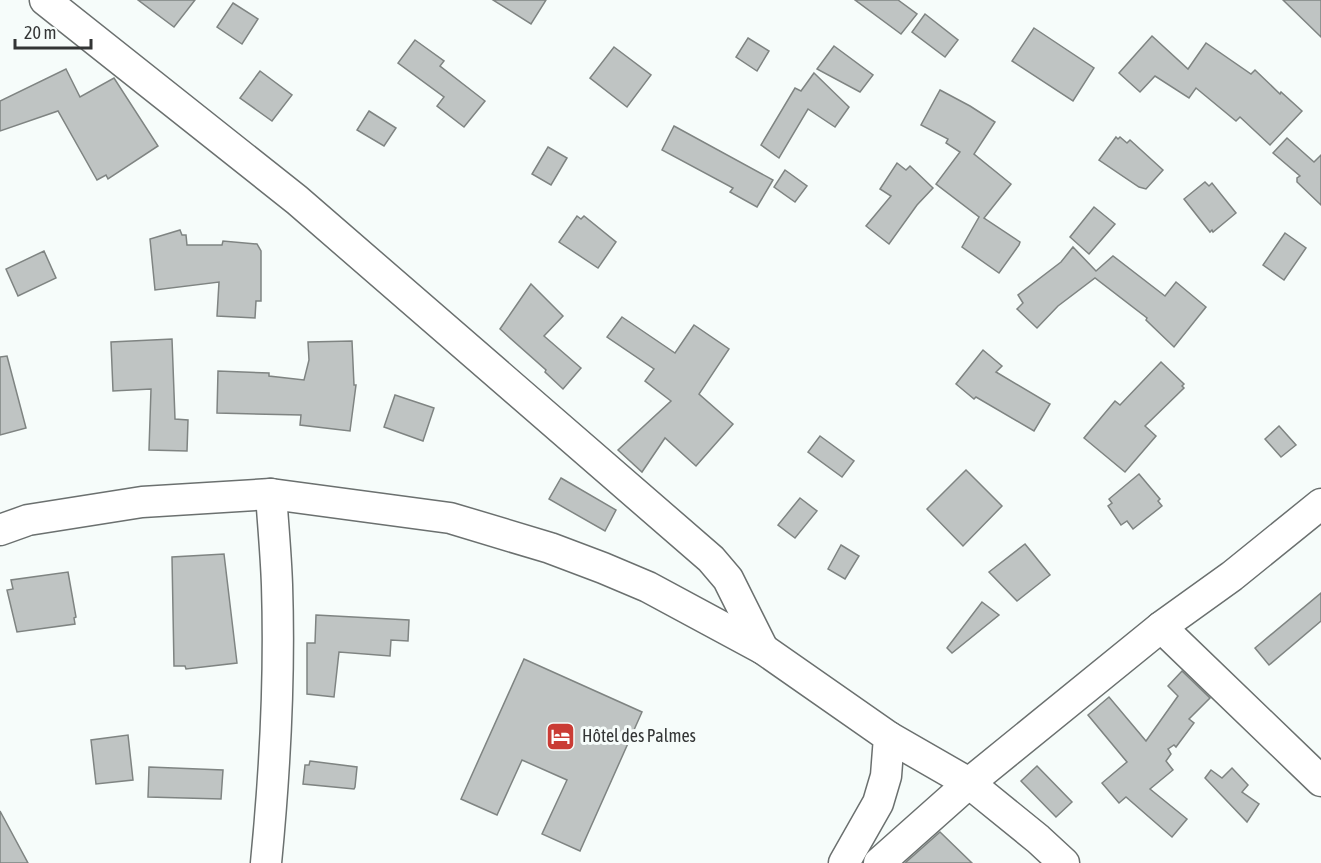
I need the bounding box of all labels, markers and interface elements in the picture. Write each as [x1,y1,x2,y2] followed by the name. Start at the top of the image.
[15,12,92,50] scale bar
[24,22,56,43] text: 20 m
[545,720,577,752] hotel icon: Hôtel des Palmes
[582,725,696,746] place label: Hôtel des Palmes

